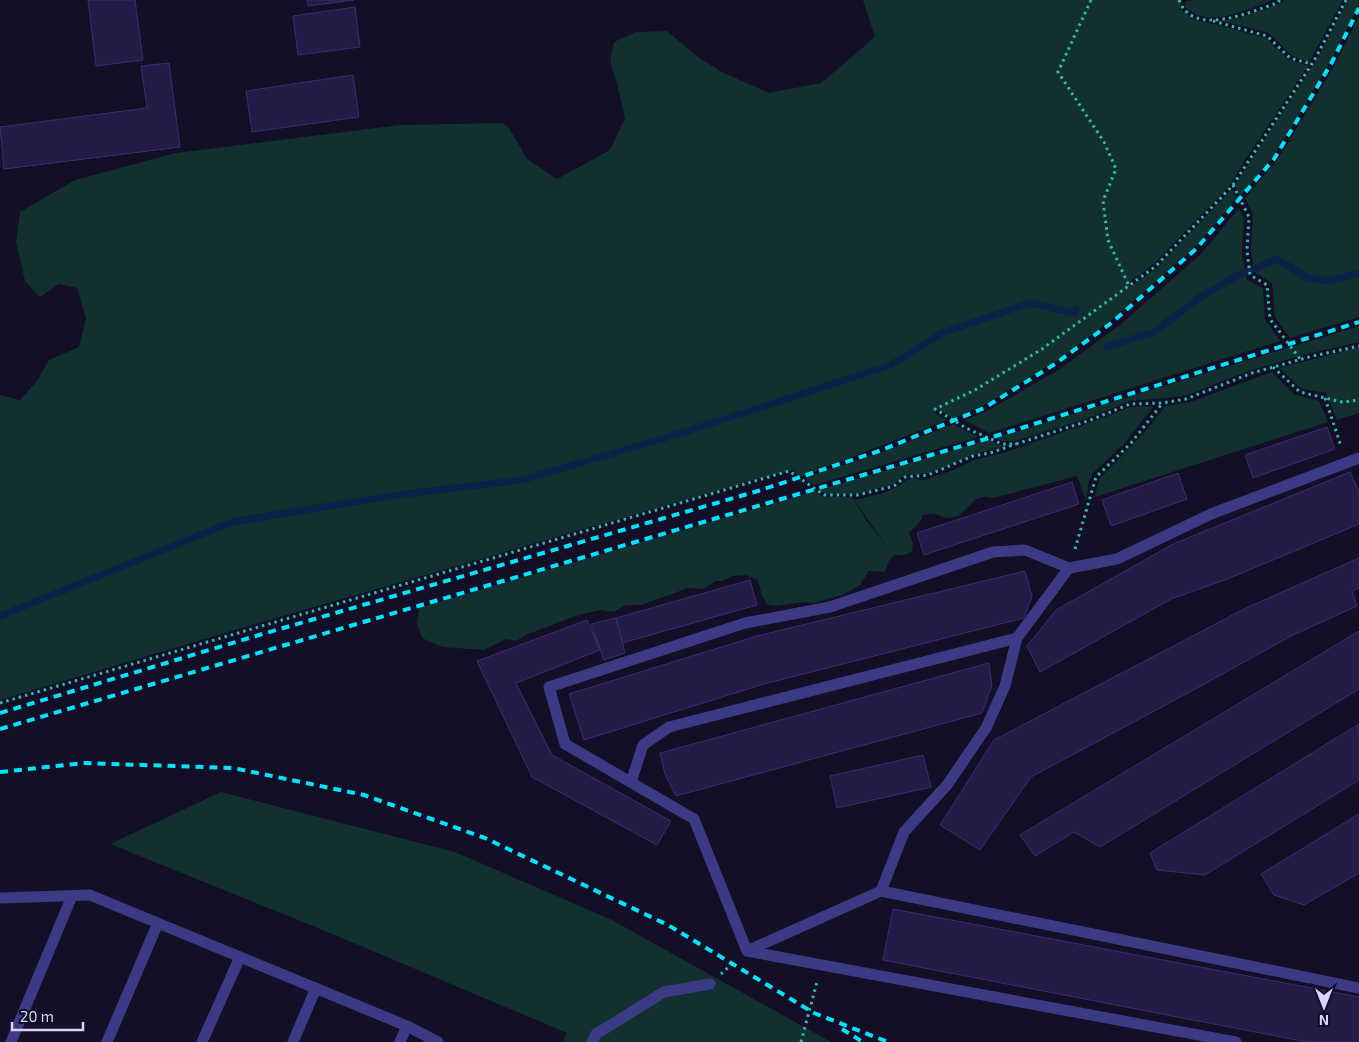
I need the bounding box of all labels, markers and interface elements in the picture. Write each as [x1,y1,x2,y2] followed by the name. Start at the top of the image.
[1299,982,1349,1032] north arrow
[12,1000,84,1032] scale bar
[20,1007,54,1025] text: 20 m
[1319,1012,1329,1029] text: N

